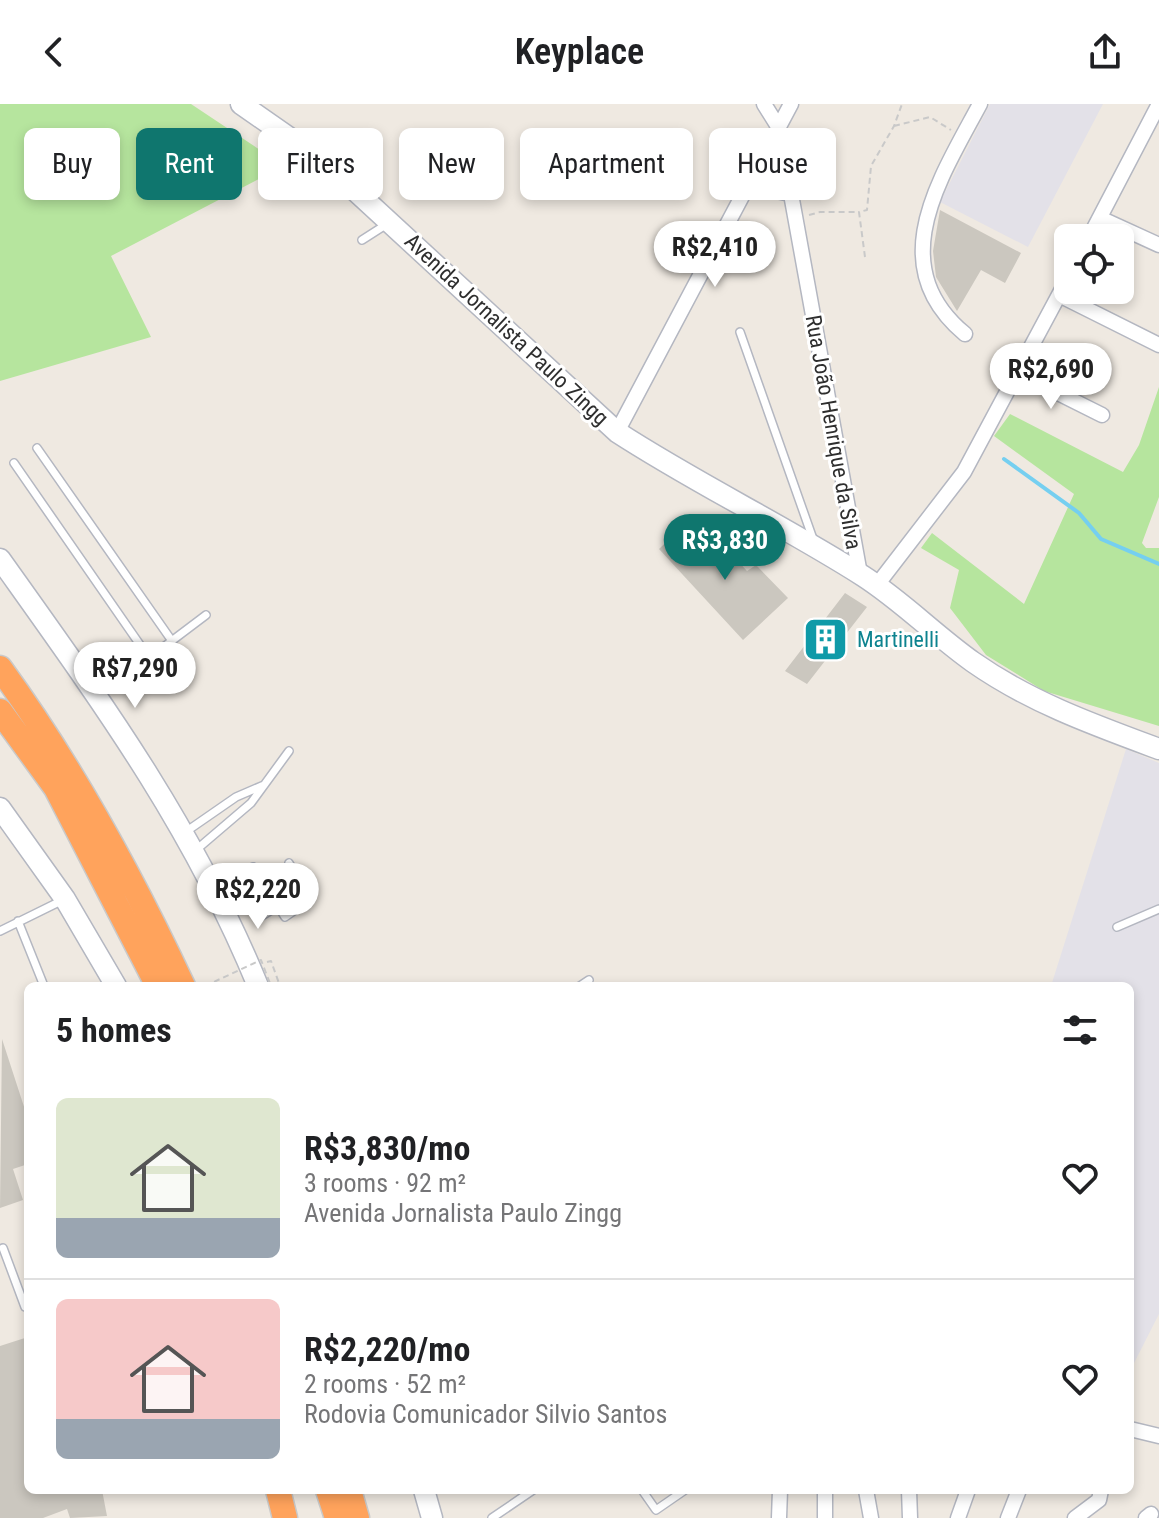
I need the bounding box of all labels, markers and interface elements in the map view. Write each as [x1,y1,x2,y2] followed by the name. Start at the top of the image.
[32,30,76,74] icon: back
[1083,30,1127,74] icon: share
[515,31,644,73] text: Keyplace
[24,128,120,200] chip: Buy
[136,128,242,200] chip: Rent
[258,128,383,200] chip: Filters
[399,128,504,200] chip: New
[520,128,693,200] chip: Apartment
[709,128,836,200] chip: House
[641,221,789,289] pin: R$2,410
[1054,224,1134,304] map controls
[1054,224,1134,304] button: locate
[400,228,614,430] street label: Avenida Jornalista Paulo Zingg
[672,232,758,262] text: R$2,410
[801,313,866,551] street label: Rua João Henrique da Silva
[977,343,1125,411] pin: R$2,690
[1008,354,1094,384] text: R$2,690
[651,514,799,582] pin: R$3,830
[682,525,768,555] text: R$3,830
[802,615,850,663] building icon: Martinelli
[857,627,939,652] place label: Martinelli
[61,642,209,710] pin: R$7,290
[92,653,178,683] text: R$7,290
[184,863,332,931] pin: R$2,220
[215,874,301,904] text: R$2,220
[1058,1008,1102,1052] icon: filters
[56,1010,172,1050] text: 5 homes
[304,1128,470,1168] text: R$3,830/mo
[120,1130,216,1226] icon: home
[1058,1156,1102,1200] icon: heart
[304,1168,466,1198] text: 3 rooms · 92 m²
[304,1198,622,1228] text: Avenida Jornalista Paulo Zingg
[304,1329,470,1369] text: R$2,220/mo
[120,1331,216,1427] icon: home
[1058,1357,1102,1401] icon: heart
[304,1369,466,1399] text: 2 rooms · 52 m²
[304,1399,667,1429] text: Rodovia Comunicador Silvio Santos

